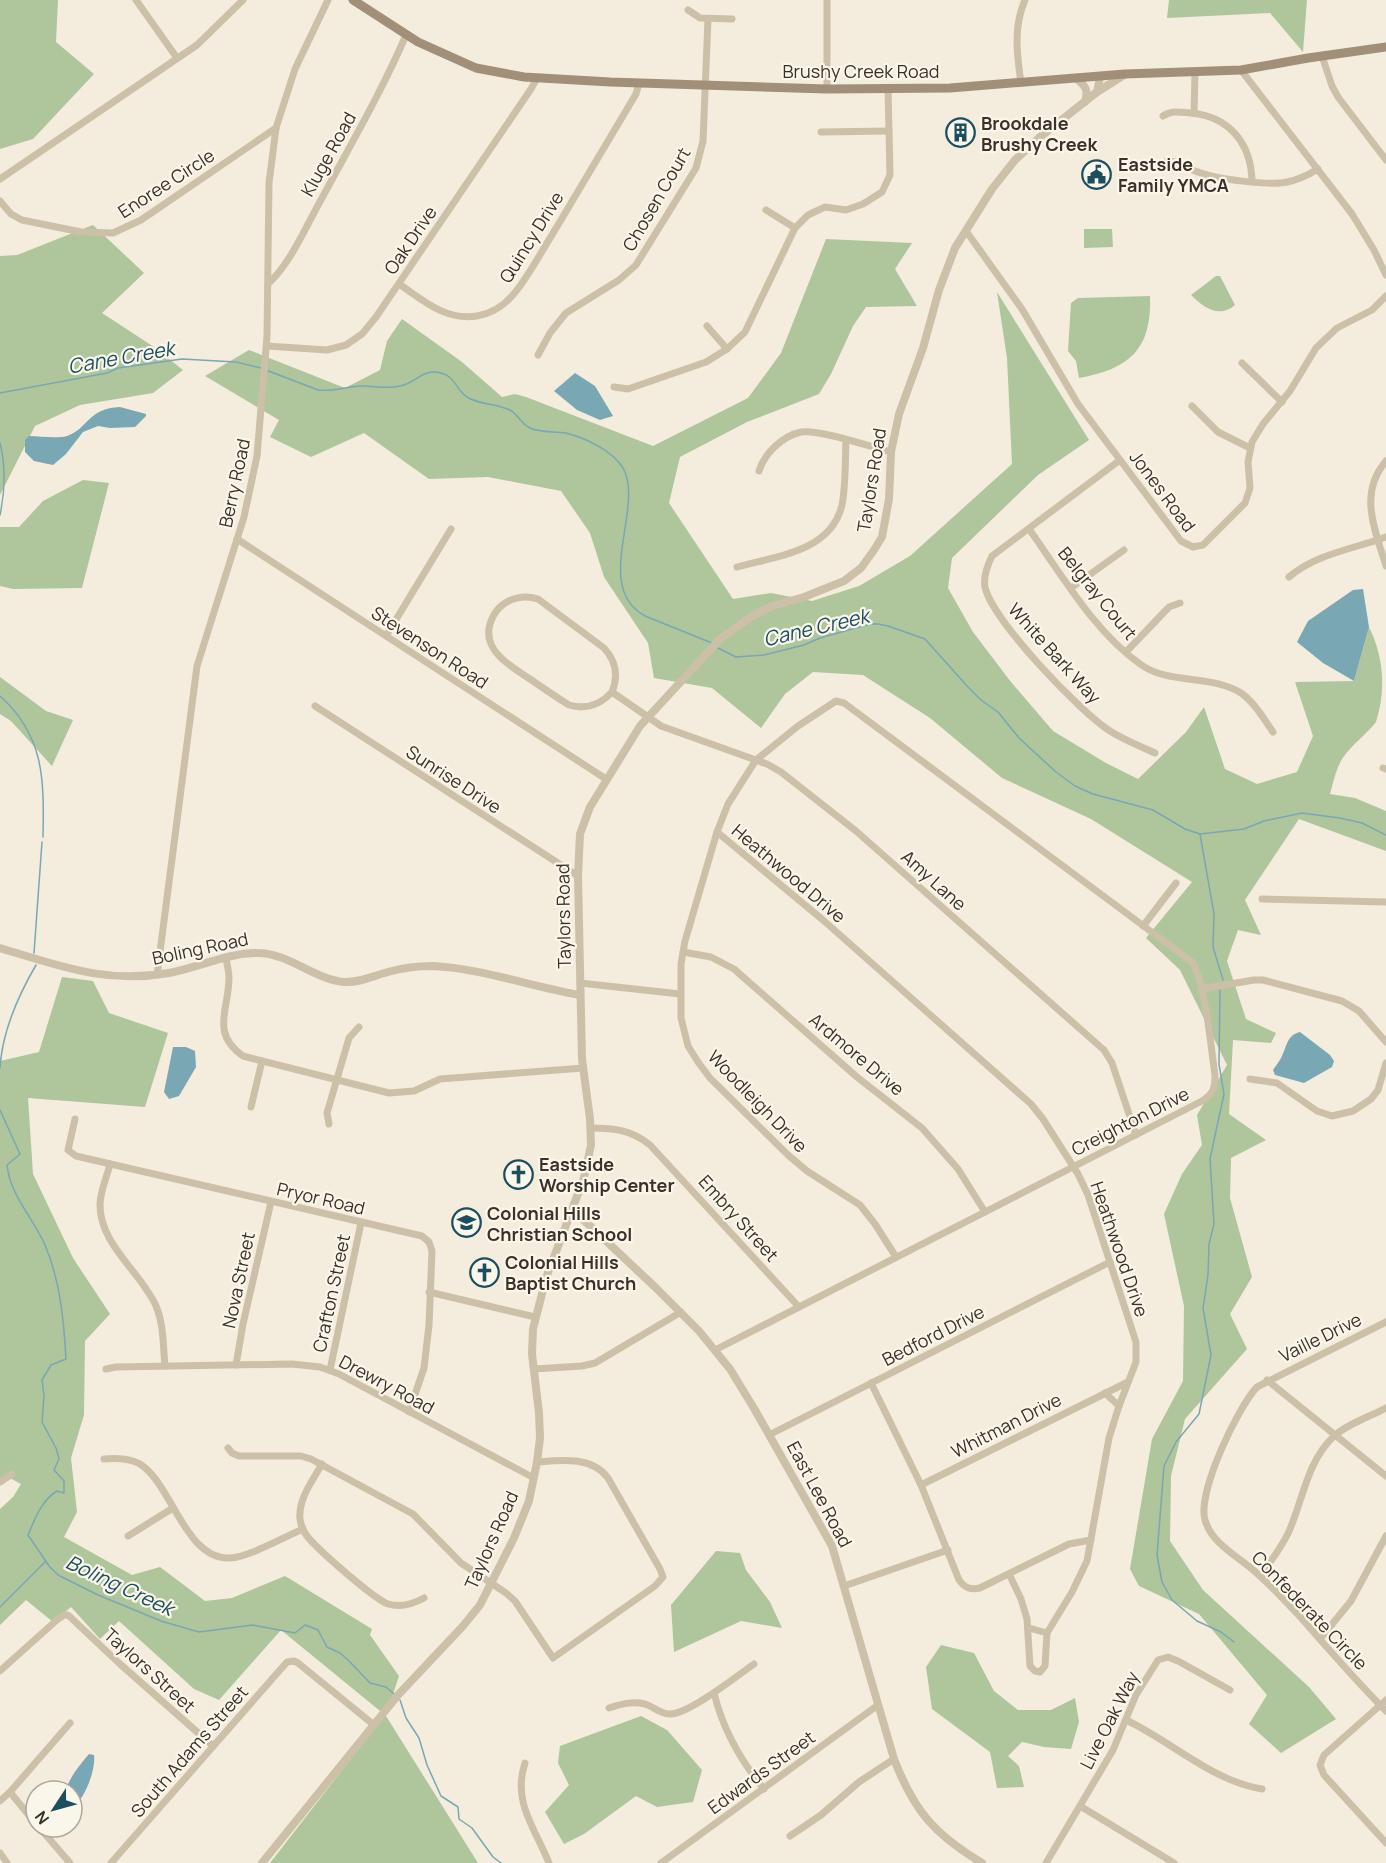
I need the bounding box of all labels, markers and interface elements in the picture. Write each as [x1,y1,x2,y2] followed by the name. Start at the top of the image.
[783,59,939,83] street label: Brushy Creek Road
[295,107,361,201] street label: Kluge Road
[981,111,1098,156] place label: Brookdale Brushy Creek
[944,117,976,149] building icon: Brookdale Brushy Creek
[113,143,219,223] street label: Enoree Circle
[617,143,695,255] street label: Chosen Court
[1118,152,1229,197] place label: Eastside Family YMCA
[1081,158,1113,190] public building icon: Eastside Family YMCA
[493,187,569,287] street label: Quincy Drive
[378,201,442,279] street label: Oak Drive
[66,334,179,380] water label: Cane Creek
[851,426,891,534] street label: Taylors Road
[213,436,255,530] street label: Berry Road
[1125,445,1201,537] street label: Jones Road
[1053,542,1143,644] street label: Belgray Court
[1003,598,1107,709] street label: White Bark Way
[367,600,493,694] street label: Stevenson Road
[761,601,874,652] water label: Cane Creek
[402,739,506,819] street label: Sunrise Drive
[727,818,851,928] street label: Heathwood Drive
[896,844,972,916] street label: Amy Lane
[550,863,576,969] street label: Taylors Road
[150,926,250,970] street label: Boling Road
[805,1007,909,1101] street label: Ardmore Drive
[703,1045,813,1157] street label: Woodleigh Drive
[1067,1081,1193,1161] street label: Creighton Drive
[539,1152,675,1197] place label: Eastside Worship Center
[502,1158,534,1190] church icon: Eastside Worship Center
[694,1170,784,1266] street label: Embry Street
[275,1176,367,1220] street label: Pryor Road
[1086,1178,1154,1320] street label: Heathwood Drive
[487,1201,632,1246] place label: Colonial Hills Christian School
[450,1207,482,1239] school or university icon: Colonial Hills Christian School
[216,1230,260,1330] street label: Nova Street
[307,1232,355,1354] street label: Crafton Street
[505,1250,636,1295] place label: Colonial Hills Baptist Church
[468,1256,500,1288] church icon: Colonial Hills Baptist Church
[878,1299,988,1371] street label: Bedford Drive
[1275,1307,1365,1367] street label: Vaille Drive
[335,1349,439,1419] street label: Drewry Road
[947,1387,1065,1463] street label: Whitman Drive
[782,1437,858,1551] street label: East Lee Road
[459,1487,523,1593] street label: Taylors Road
[1247,1545,1373,1675] street label: Confederate Circle
[62,1548,181,1623] water label: Boling Creek
[99,1622,201,1718] street label: Taylors Street
[1074,1667,1144,1773] street label: Live Oak Way
[125,1680,253,1822] street label: South Adams Street
[703,1725,819,1819] street label: Edwards Street
[24,1779,84,1839] north arrow
[30,1807,54,1829] text: N

